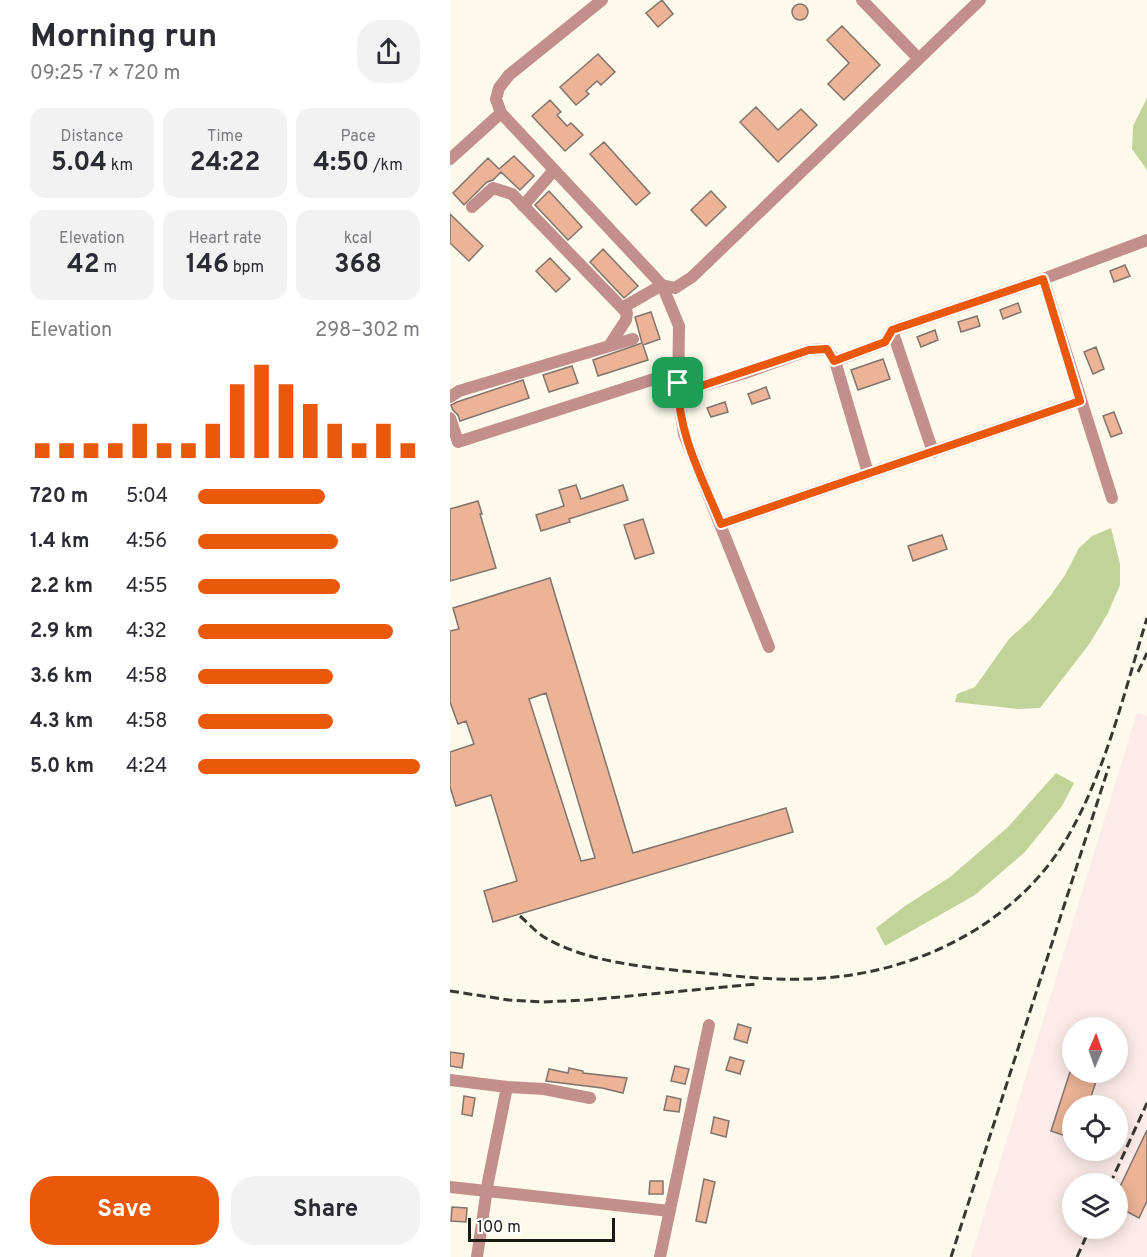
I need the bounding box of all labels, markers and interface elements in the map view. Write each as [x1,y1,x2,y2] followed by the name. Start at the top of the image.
[30,17,217,59] text: Morning run
[357,20,420,83] button: share
[30,61,181,87] text: 09:25 · 7 × 720 m
[61,127,123,147] text: Distance
[207,127,243,147] text: Time
[340,127,376,147] text: Pace
[51,147,107,180] text: 5.04
[190,147,260,180] text: 24:22
[313,147,369,180] text: 4:50
[107,156,133,176] text: km
[369,156,403,176] text: /km
[59,229,125,249] text: Elevation
[188,229,262,249] text: Heart rate
[344,229,372,249] text: kcal
[67,249,100,282] text: 42
[186,249,229,282] text: 146
[334,249,382,282] text: 368
[100,258,117,278] text: m
[229,258,264,278] text: bpm
[30,318,112,344] text: Elevation
[315,318,420,344] text: 298–302 m
[652,357,703,408] pin
[661,366,694,399] icon: arrive
[30,484,88,510] text: 720 m
[126,484,168,510] text: 5:04
[30,529,90,555] text: 1.4 km
[126,529,167,555] text: 4:56
[30,574,93,600] text: 2.2 km
[126,574,168,600] text: 4:55
[30,619,93,645] text: 2.9 km
[126,619,167,645] text: 4:32
[30,664,92,690] text: 3.6 km
[126,664,168,690] text: 4:58
[30,709,93,735] text: 4.3 km
[126,709,168,735] text: 4:58
[30,754,94,780] text: 5.0 km
[126,754,167,780] text: 4:24
[1062,1017,1128,1083] north arrow
[1062,1017,1128,1239] map controls
[1062,1095,1128,1161] button: locate
[1062,1173,1128,1239] button: layers
[30,1176,219,1245] button: Save
[231,1176,420,1245] button: Share
[468,1215,615,1242] scale bar
[477,1218,521,1238] text: 100 m

